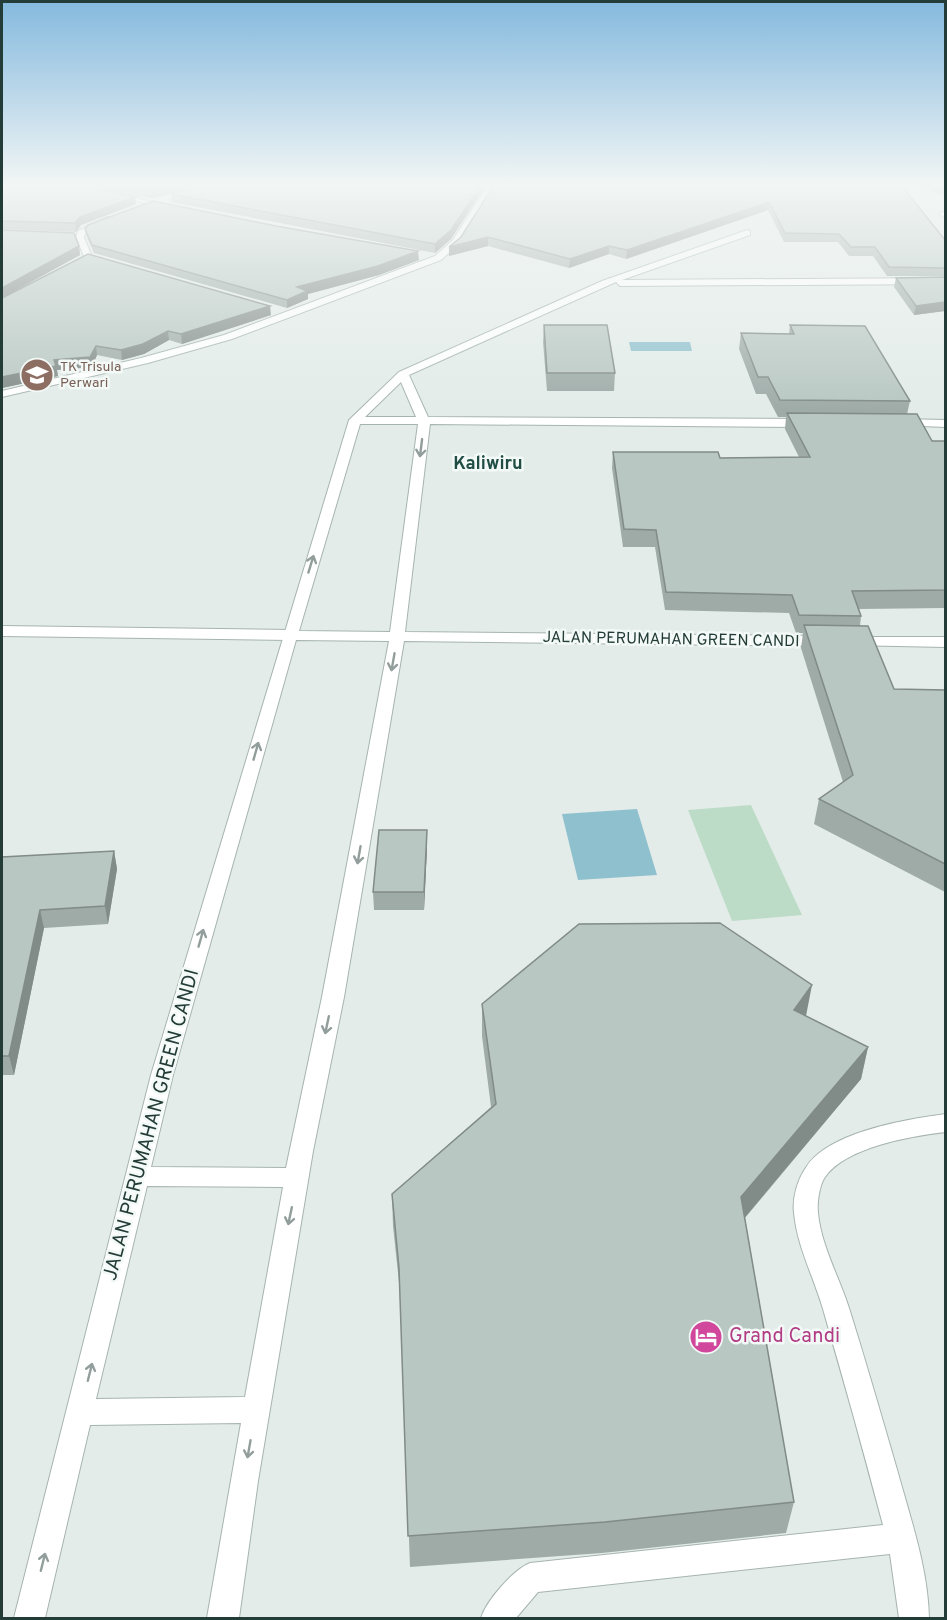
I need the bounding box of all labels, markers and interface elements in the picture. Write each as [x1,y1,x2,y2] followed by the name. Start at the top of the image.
[19,357,55,393] school or university icon: TK Trisula Perwari
[60,359,121,392] place label: TK Trisula Perwari
[415,438,426,458] one-way arrow
[453,453,523,476] district label: Kaliwiru
[306,555,317,574] one-way arrow
[542,628,800,652] street label: JALAN PERUMAHAN GREEN CANDI
[387,652,398,672] one-way arrow
[251,742,262,761] one-way arrow
[353,844,364,864] one-way arrow
[196,929,208,948] one-way arrow
[98,966,206,1284] street label: JALAN PERUMAHAN GREEN CANDI
[321,1014,332,1034] one-way arrow
[284,1206,295,1225] one-way arrow
[688,1319,724,1355] hotel icon: Grand Candi
[729,1324,840,1350] place label: Grand Candi
[84,1363,96,1382] one-way arrow
[243,1439,254,1459] one-way arrow
[38,1553,50,1572] one-way arrow

